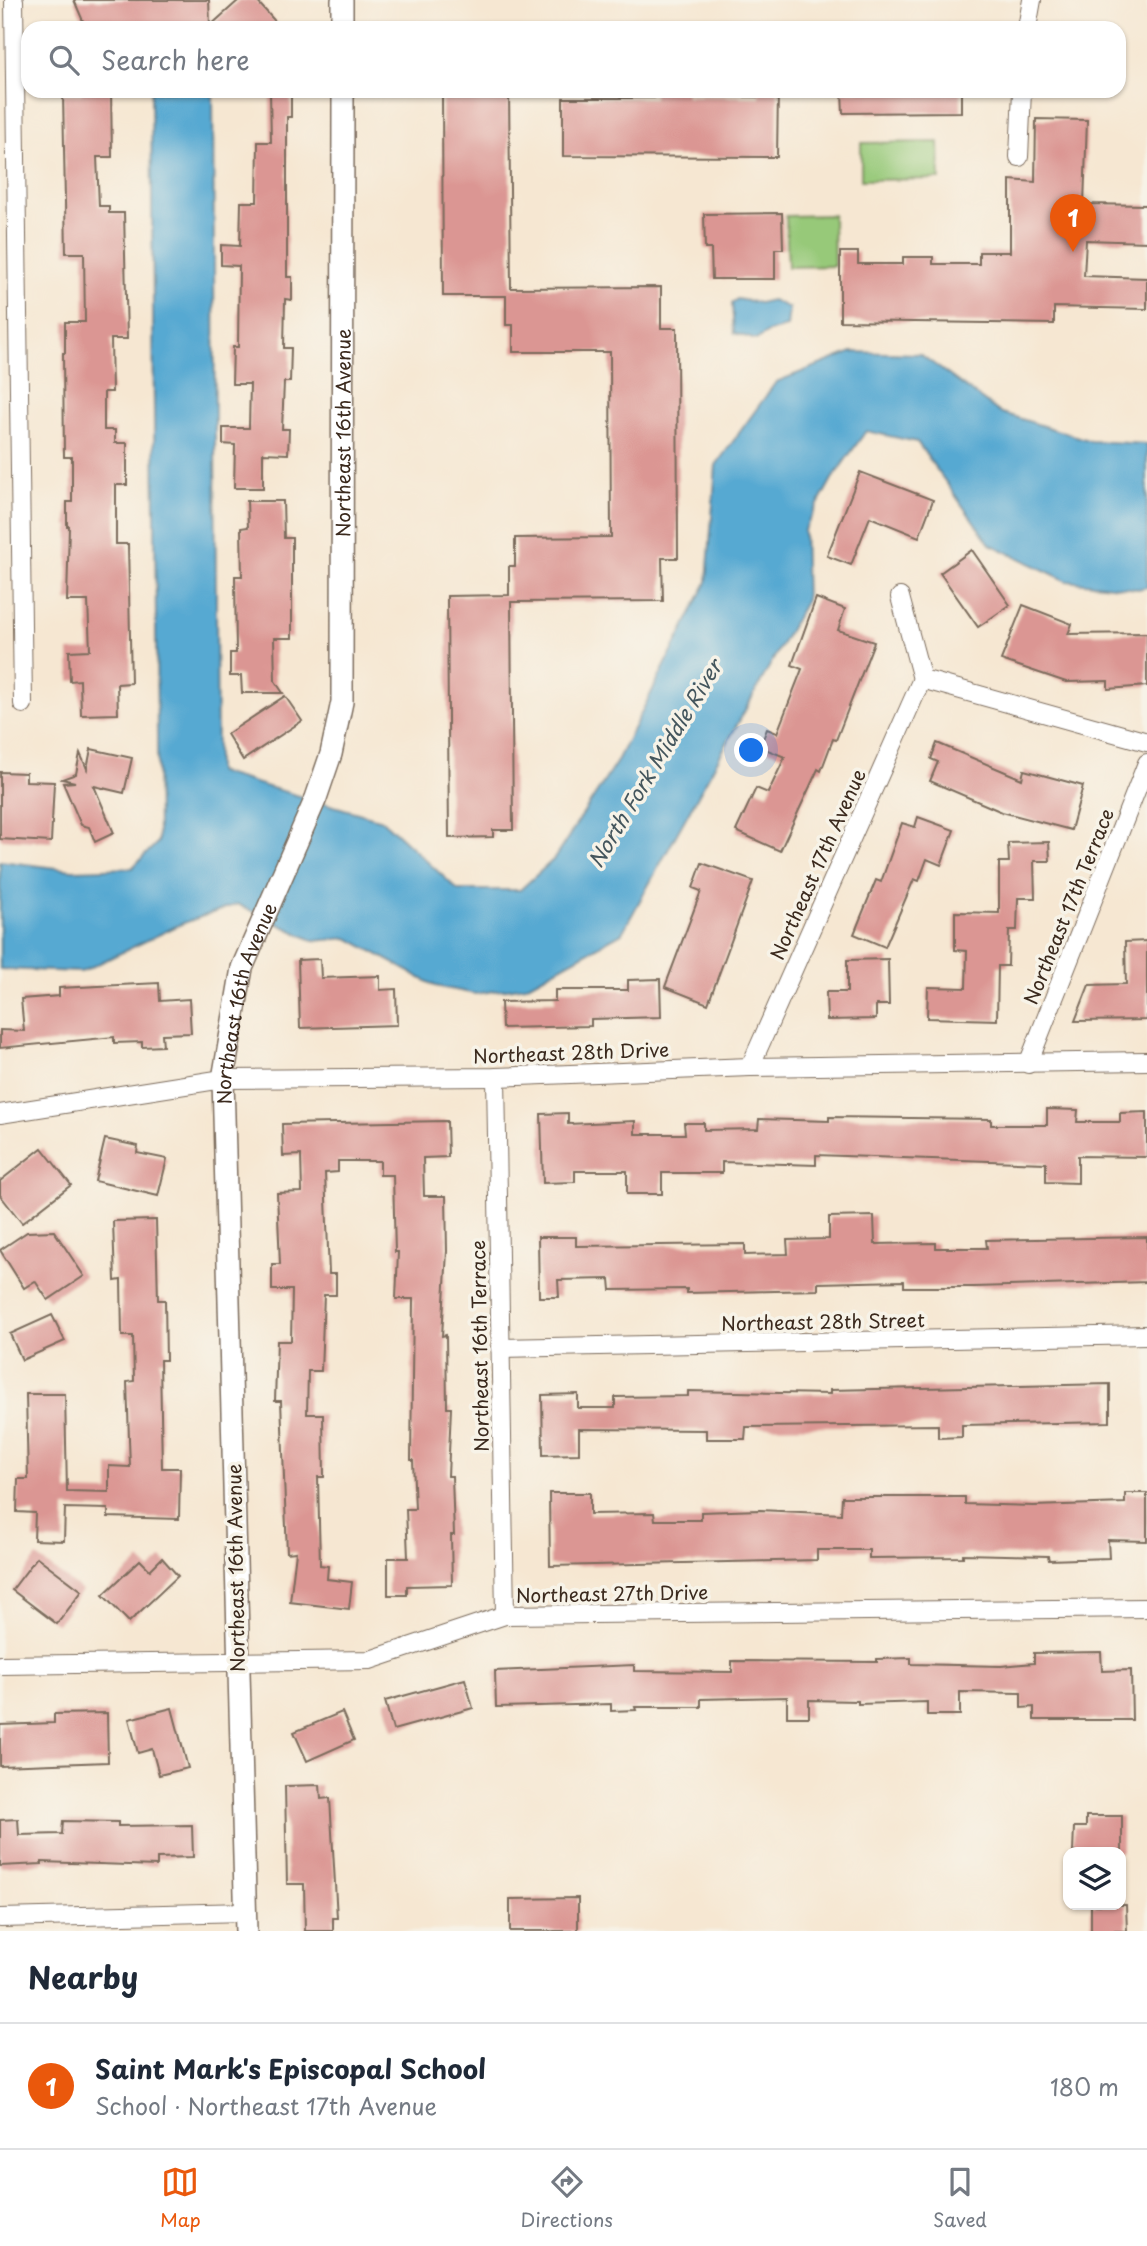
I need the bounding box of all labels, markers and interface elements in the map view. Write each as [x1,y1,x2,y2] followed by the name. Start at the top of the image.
[21,21,1126,98] search box
[101,40,250,79] text: Search here
[45,41,83,79] icon: search
[1050,194,1096,252] pin: 1
[328,329,357,537] street label: Northeast 16th Avenue
[579,651,730,873] water label: North Fork Middle River
[734,733,768,767] your location
[762,764,872,964] street label: Northeast 17th Avenue
[1016,804,1120,1008] street label: Northeast 17th Terrace
[209,898,283,1105] street label: Northeast 16th Avenue
[473,1035,669,1069] street label: Northeast 28th Drive
[463,1240,495,1452] street label: Northeast 16th Terrace
[721,1305,925,1337] street label: Northeast 28th Street
[219,1464,251,1672] street label: Northeast 16th Avenue
[516,1577,708,1609] street label: Northeast 27th Drive
[1063,1847,1126,1910] map controls
[1063,1847,1126,1910] button: layers
[28,1954,138,1999] text: Nearby
[95,2049,486,2088] text: Saint Mark's Episcopal School
[46,2069,57,2104] text: 1
[1050,2069,1119,2104] text: 180 m
[95,2088,437,2123] text: School · Northeast 17th Avenue
[160,2163,201,2233] tab: Map
[521,2163,613,2233] tab: Directions
[933,2163,987,2233] tab: Saved

